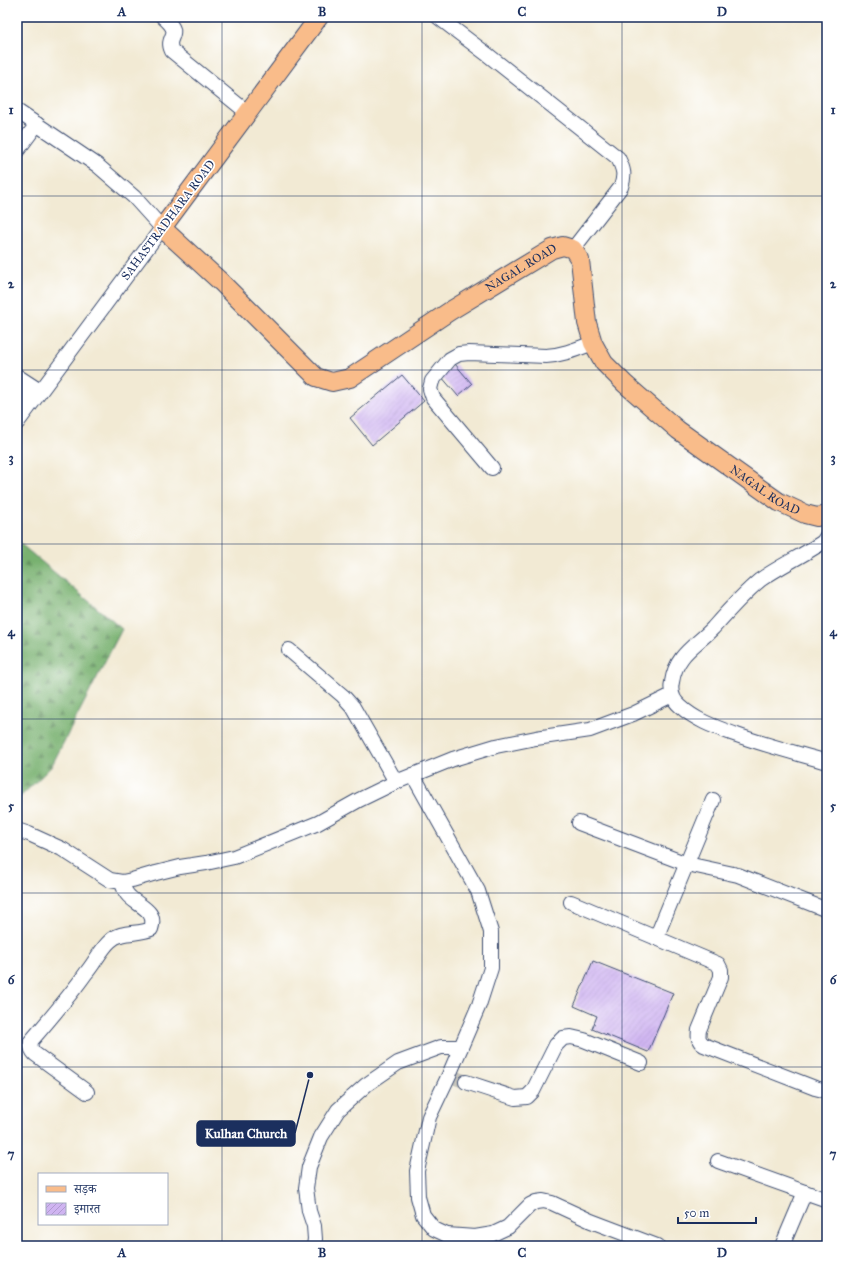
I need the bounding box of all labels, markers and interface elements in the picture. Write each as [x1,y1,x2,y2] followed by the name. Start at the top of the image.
[117,4,127,20] text: A
[318,4,327,20] text: B
[518,4,527,20] text: C
[717,4,727,20] text: D
[8,102,14,118] text: 1
[830,102,836,118] text: 1
[118,157,218,283] street label: SAHASTRADHARA ROAD
[483,241,559,295] street label: NAGAL ROAD
[8,276,15,292] text: 2
[830,276,837,292] text: 2
[8,450,14,466] text: 3
[830,450,836,466] text: 3
[727,462,802,518] street label: NAGAL ROAD
[7,624,15,640] text: 4
[829,624,837,640] text: 4
[8,798,15,814] text: 5
[830,798,837,814] text: 5
[8,972,16,988] text: 6
[830,972,838,988] text: 6
[197,1121,295,1146] callout: Kulhan Church
[205,1126,288,1142] text: Kulhan Church
[8,1146,15,1162] text: 7
[830,1146,837,1162] text: 7
[38,1173,168,1225] legend
[73,1182,98,1196] text: सड़क
[678,1199,756,1225] scale bar
[73,1202,101,1216] text: इमारत
[684,1206,709,1220] text: 50 m
[117,1245,127,1261] text: A
[318,1245,327,1261] text: B
[518,1245,527,1261] text: C
[717,1245,727,1261] text: D

